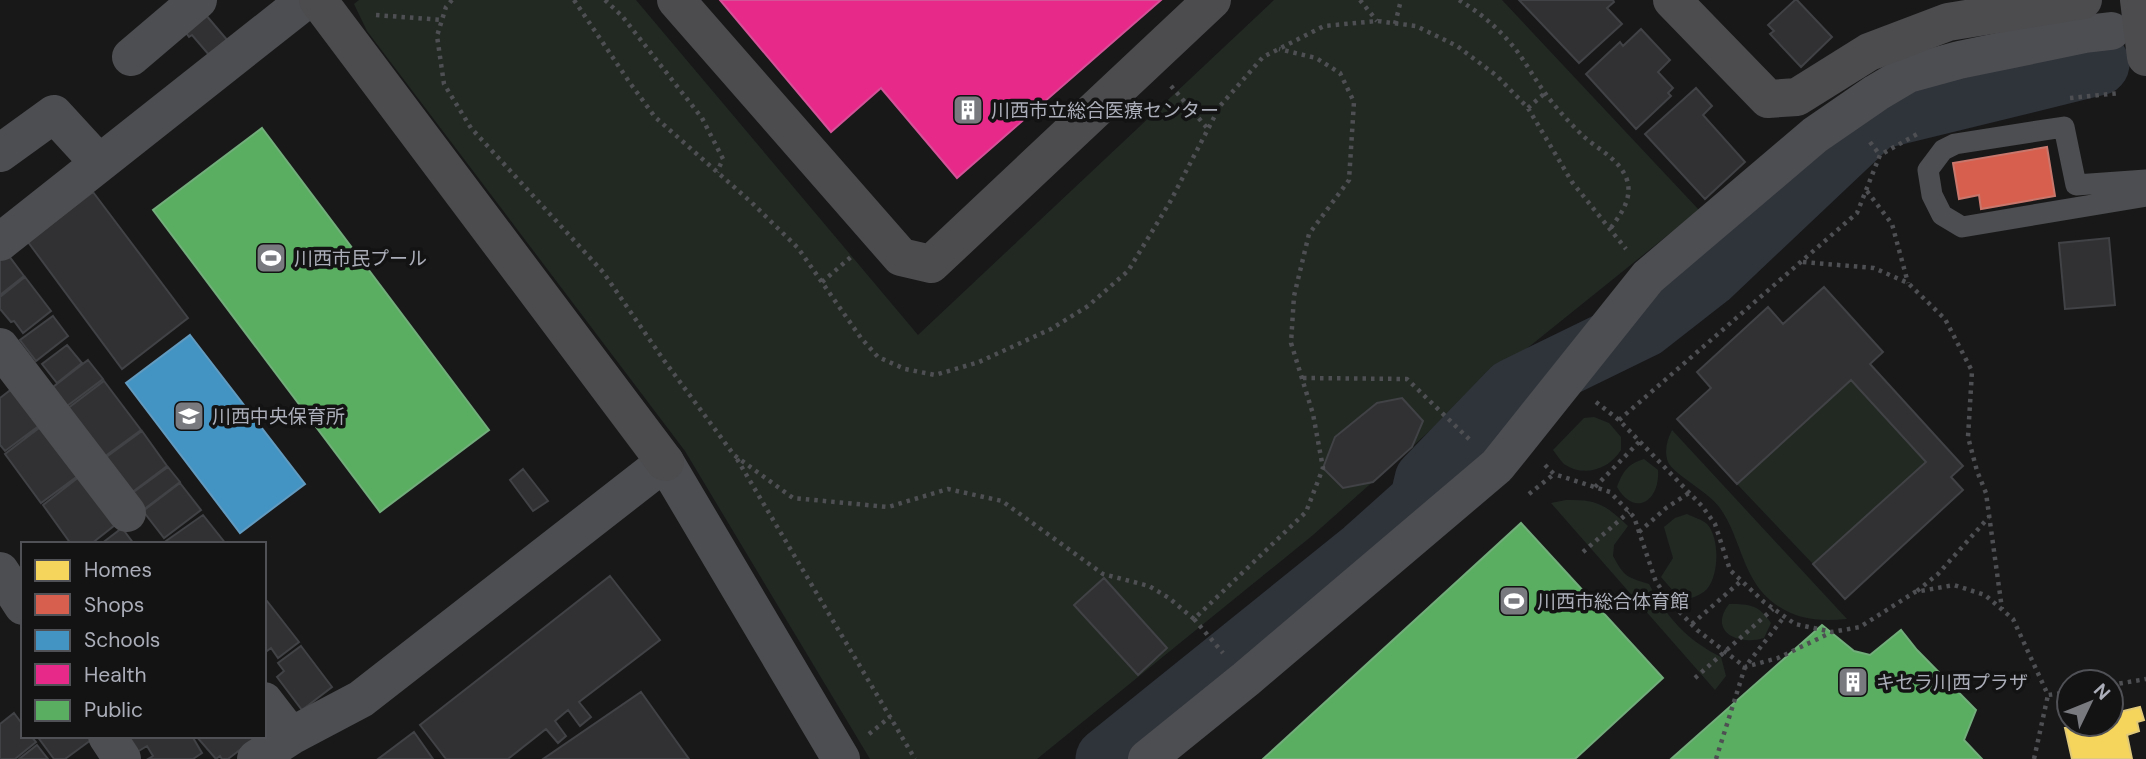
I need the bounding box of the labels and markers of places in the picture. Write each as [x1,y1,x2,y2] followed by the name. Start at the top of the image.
[951,93,985,127] building icon: 川西市立総合医療センター
[991,98,1219,123] place label: 川西市立総合医療センター
[254,241,288,275] sports icon: 川西市民プール
[294,246,427,271] place label: 川西市民プール
[172,399,206,433] school or university icon: 川西中央保育所
[212,404,345,429] place label: 川西中央保育所
[1497,584,1531,618] sports icon: 川西市総合体育館
[1537,589,1689,614] place label: 川西市総合体育館
[1836,665,1870,699] building icon: キセラ川西プラザ
[1876,670,2028,695] place label: キセラ川西プラザ

